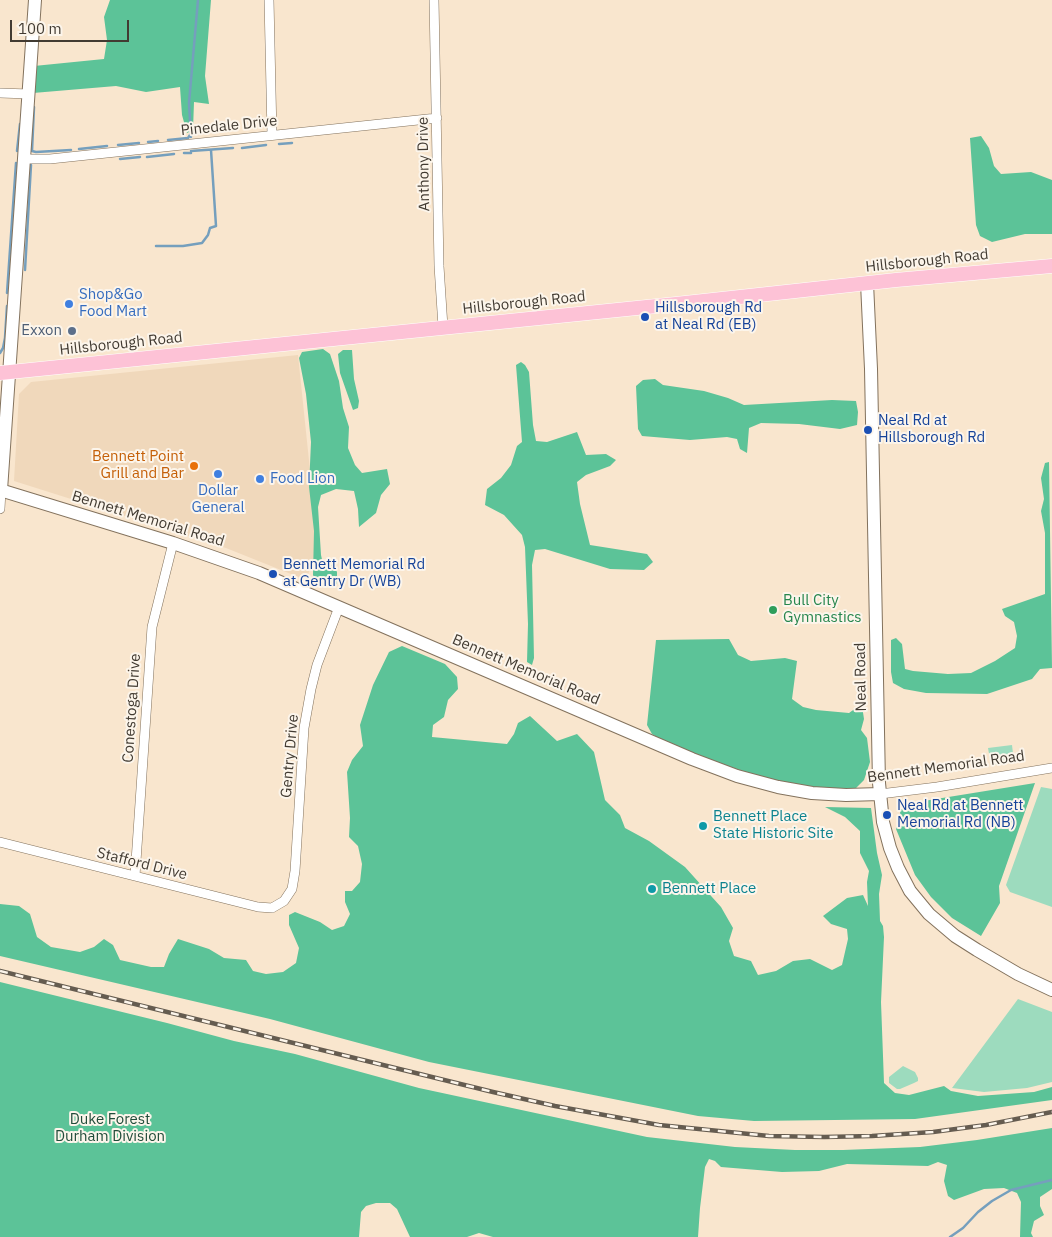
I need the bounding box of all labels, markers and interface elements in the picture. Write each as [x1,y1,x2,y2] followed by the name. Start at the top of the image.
[12,10,131,42] scale bar
[18,19,62,38] text: 100 m
[180,112,278,140] street label: Pinedale Drive
[414,117,434,211] street label: Anthony Drive
[865,246,989,276] street label: Hillsborough Road
[79,286,147,321] place label: Shop&Go Food Mart
[462,288,586,318] street label: Hillsborough Road
[63,298,75,310] marker: Shop&Go Food Mart
[655,299,762,334] place label: Hillsborough Rd at Neal Rd (EB)
[639,311,651,323] marker: Hillsborough Rd at Neal Rd (EB)
[21,322,62,340] place label: Exxon
[66,325,78,337] marker: Exxon
[59,329,183,359] street label: Hillsborough Road
[878,412,985,447] place label: Neal Rd at Hillsborough Rd
[862,424,874,436] marker: Neal Rd at Hillsborough Rd
[92,448,184,483] place label: Bennett Point Grill and Bar
[188,460,200,472] marker: Bennett Point Grill and Bar
[212,468,224,480] marker: Dollar General
[270,470,335,488] place label: Food Lion
[254,473,266,485] marker: Food Lion
[192,482,244,517] place label: Dollar General
[70,487,226,551] street label: Bennett Memorial Road
[283,556,425,591] place label: Bennett Memorial Rd at Gentry Dr (WB)
[267,568,279,580] marker: Bennett Memorial Rd at Gentry Dr (WB)
[783,592,862,627] place label: Bull City Gymnastics
[767,604,779,616] marker: Bull City Gymnastics
[450,631,602,709] street label: Bennett Memorial Road
[851,642,871,712] street label: Neal Road
[119,653,145,763] street label: Conestoga Drive
[277,713,303,799] street label: Gentry Drive
[866,747,1026,787] street label: Bennett Memorial Road
[897,797,1024,832] place label: Neal Rd at Bennett Memorial Rd (NB)
[713,808,833,843] place label: Bennett Place State Historic Site
[881,809,893,821] marker: Neal Rd at Bennett Memorial Rd (NB)
[697,820,709,832] marker: Bennett Place State Historic Site
[95,844,189,884] street label: Stafford Drive
[662,880,756,898] place label: Bennett Place
[646,883,658,895] marker: Bennett Place
[55,1111,165,1146] park label: Duke Forest Durham Division

